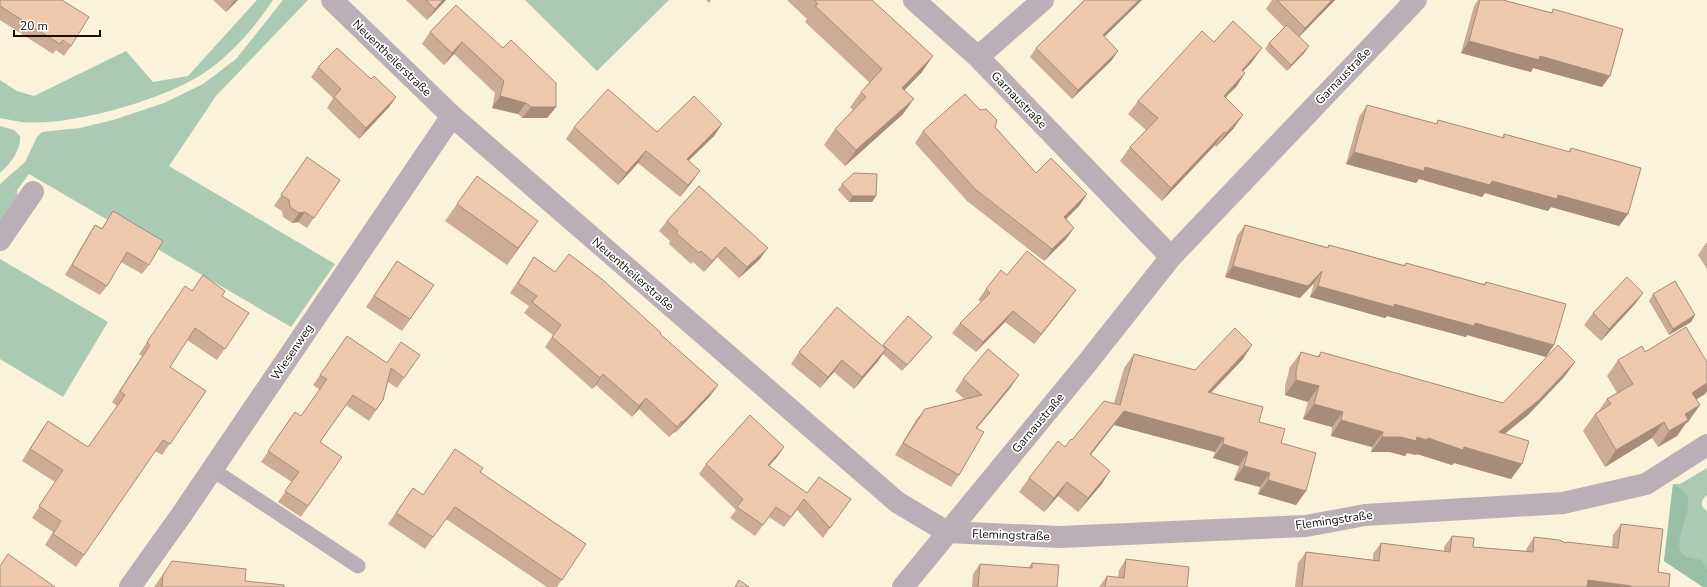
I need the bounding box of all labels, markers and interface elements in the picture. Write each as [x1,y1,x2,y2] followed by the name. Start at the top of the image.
[14,12,100,38] scale bar
[349,16,435,100] street label: Neuentheilerstraße
[20,18,48,34] text: 20 m
[1312,44,1374,108] street label: Garnaustraße
[988,68,1050,132] street label: Garnaustraße
[589,234,677,314] street label: Neuentheilerstraße
[267,321,317,383] street label: Wiesenweg
[1008,390,1068,456] street label: Garnaustraße
[1294,507,1374,533] street label: Flemingstraße
[972,526,1050,544] street label: Flemingstraße

